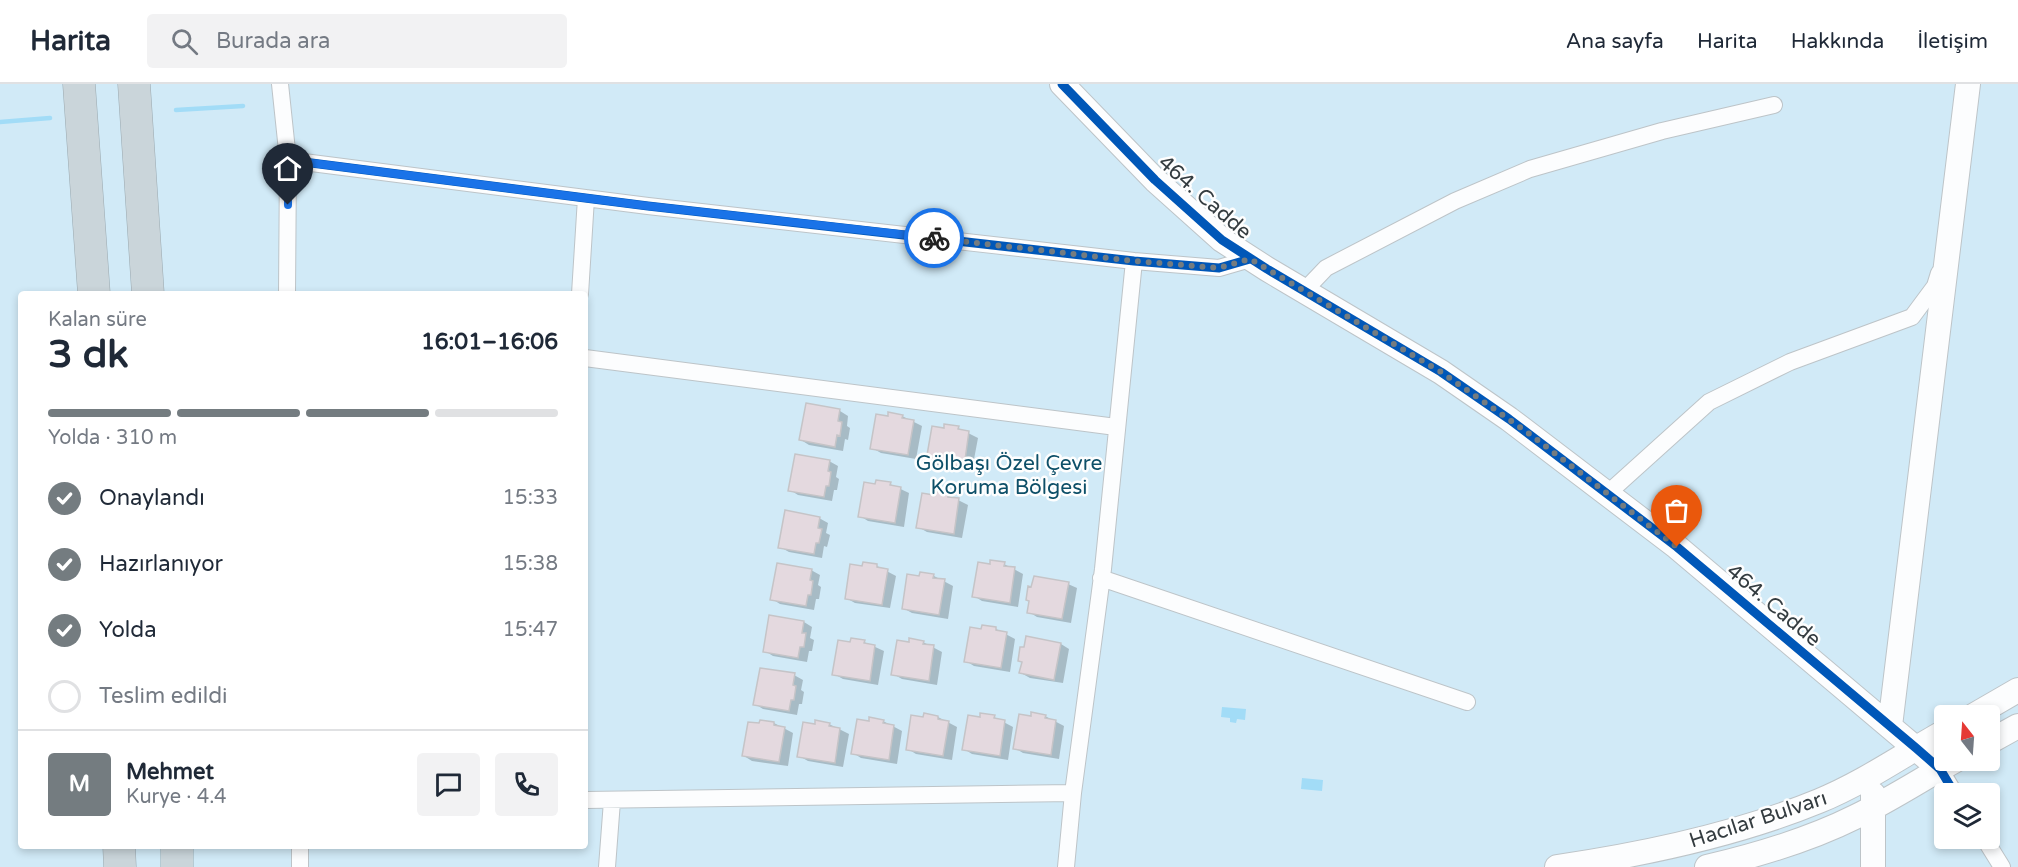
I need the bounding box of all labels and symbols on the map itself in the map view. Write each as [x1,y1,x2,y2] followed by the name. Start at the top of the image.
[262,143,313,205] pin
[1153,150,1256,245] street label: 464. Cadde
[904,208,964,268] courier
[916,451,1102,500] park label: Gölbaşı Özel Çevre Koruma Bölgesi
[1651,485,1702,547] pin
[1721,559,1826,652] street label: 464. Cadde
[1934,705,2000,771] north arrow
[1686,785,1830,853] street label: Hacılar Bulvarı

